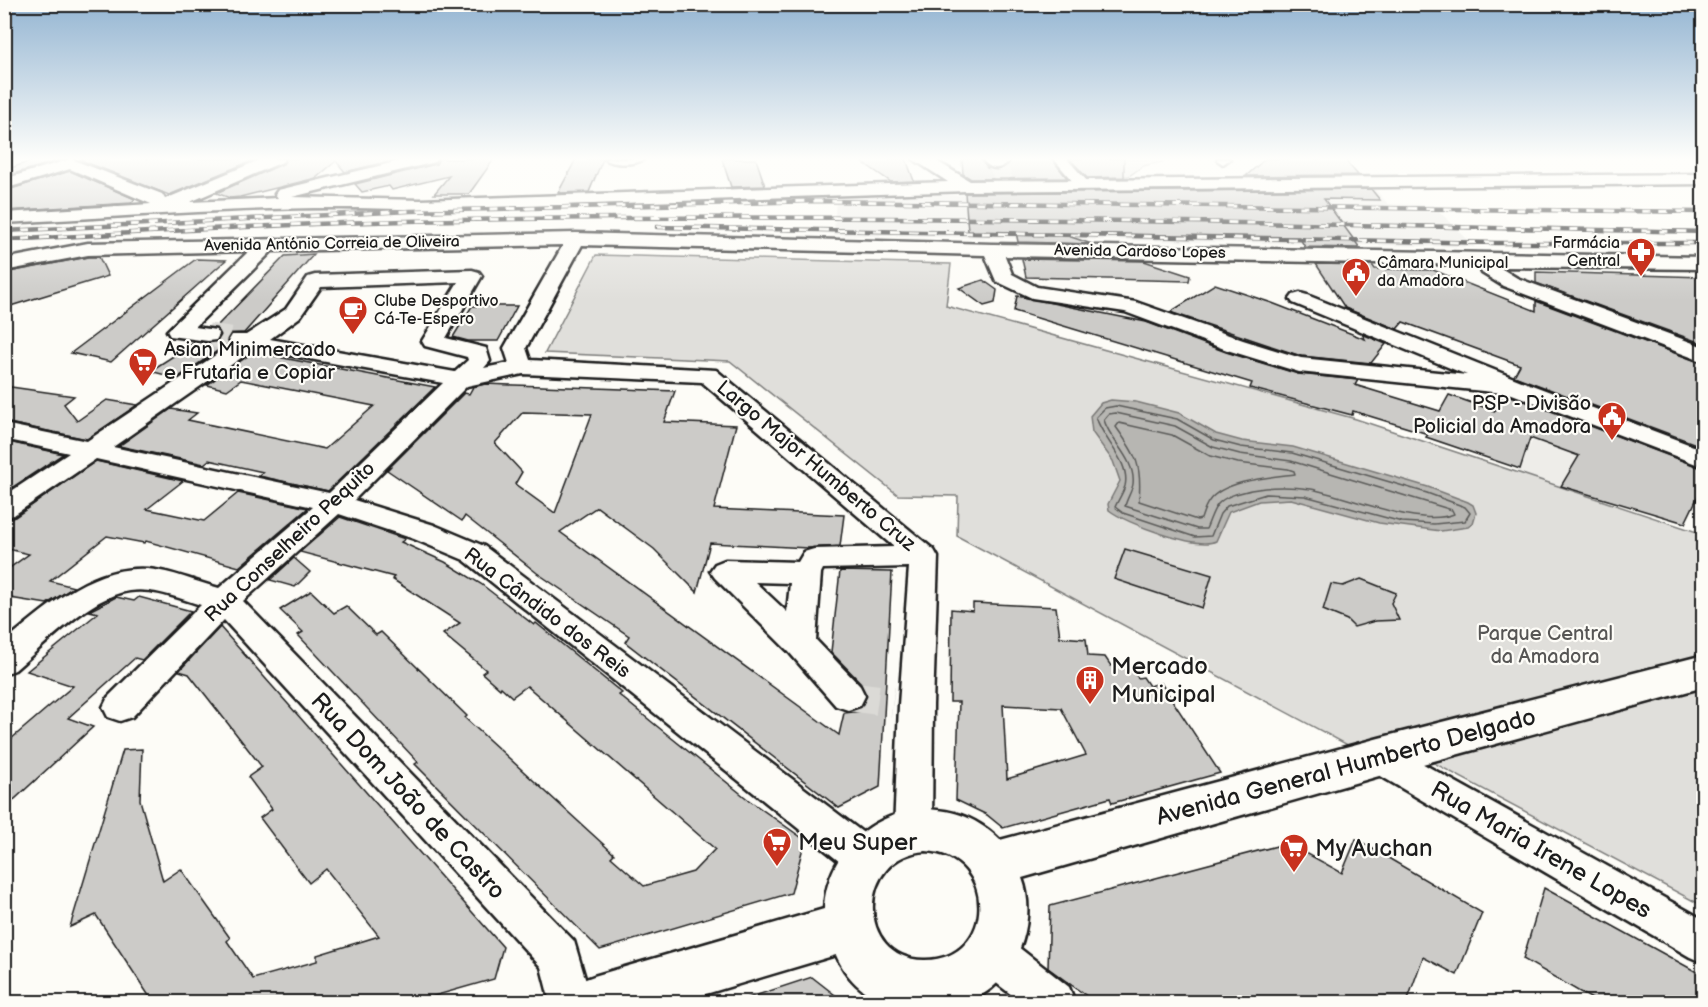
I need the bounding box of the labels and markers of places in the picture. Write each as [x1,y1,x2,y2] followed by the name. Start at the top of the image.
[1553,234,1620,271] place label: Farmácia Central
[1625,236,1657,278] pharmacy icon: Farmácia Central
[1377,254,1508,291] place label: Câmara Municipal da Amadora
[1340,256,1372,298] public building icon: Câmara Municipal da Amadora
[374,292,499,329] place label: Clube Desportivo Cá-Te-Espero
[337,294,369,336] cafe icon: Clube Desportivo Cá-Te-Espero
[164,338,336,385] place label: Asian Minimercado e Frutaria e Copiar
[127,346,159,388] supermarket icon: Asian Minimercado e Frutaria e Copiar
[1413,392,1591,439] place label: PSP - Divisão Policial da Amadora
[1596,400,1628,442] public building icon: PSP - Divisão Policial da Amadora
[1111,652,1215,709] place label: Mercado Municipal
[1074,664,1106,706] building icon: Mercado Municipal
[761,826,793,868] supermarket icon: Meu Super
[798,828,917,857] place label: Meu Super
[1278,832,1310,874] supermarket icon: My Auchan
[1315,834,1432,863] place label: My Auchan

